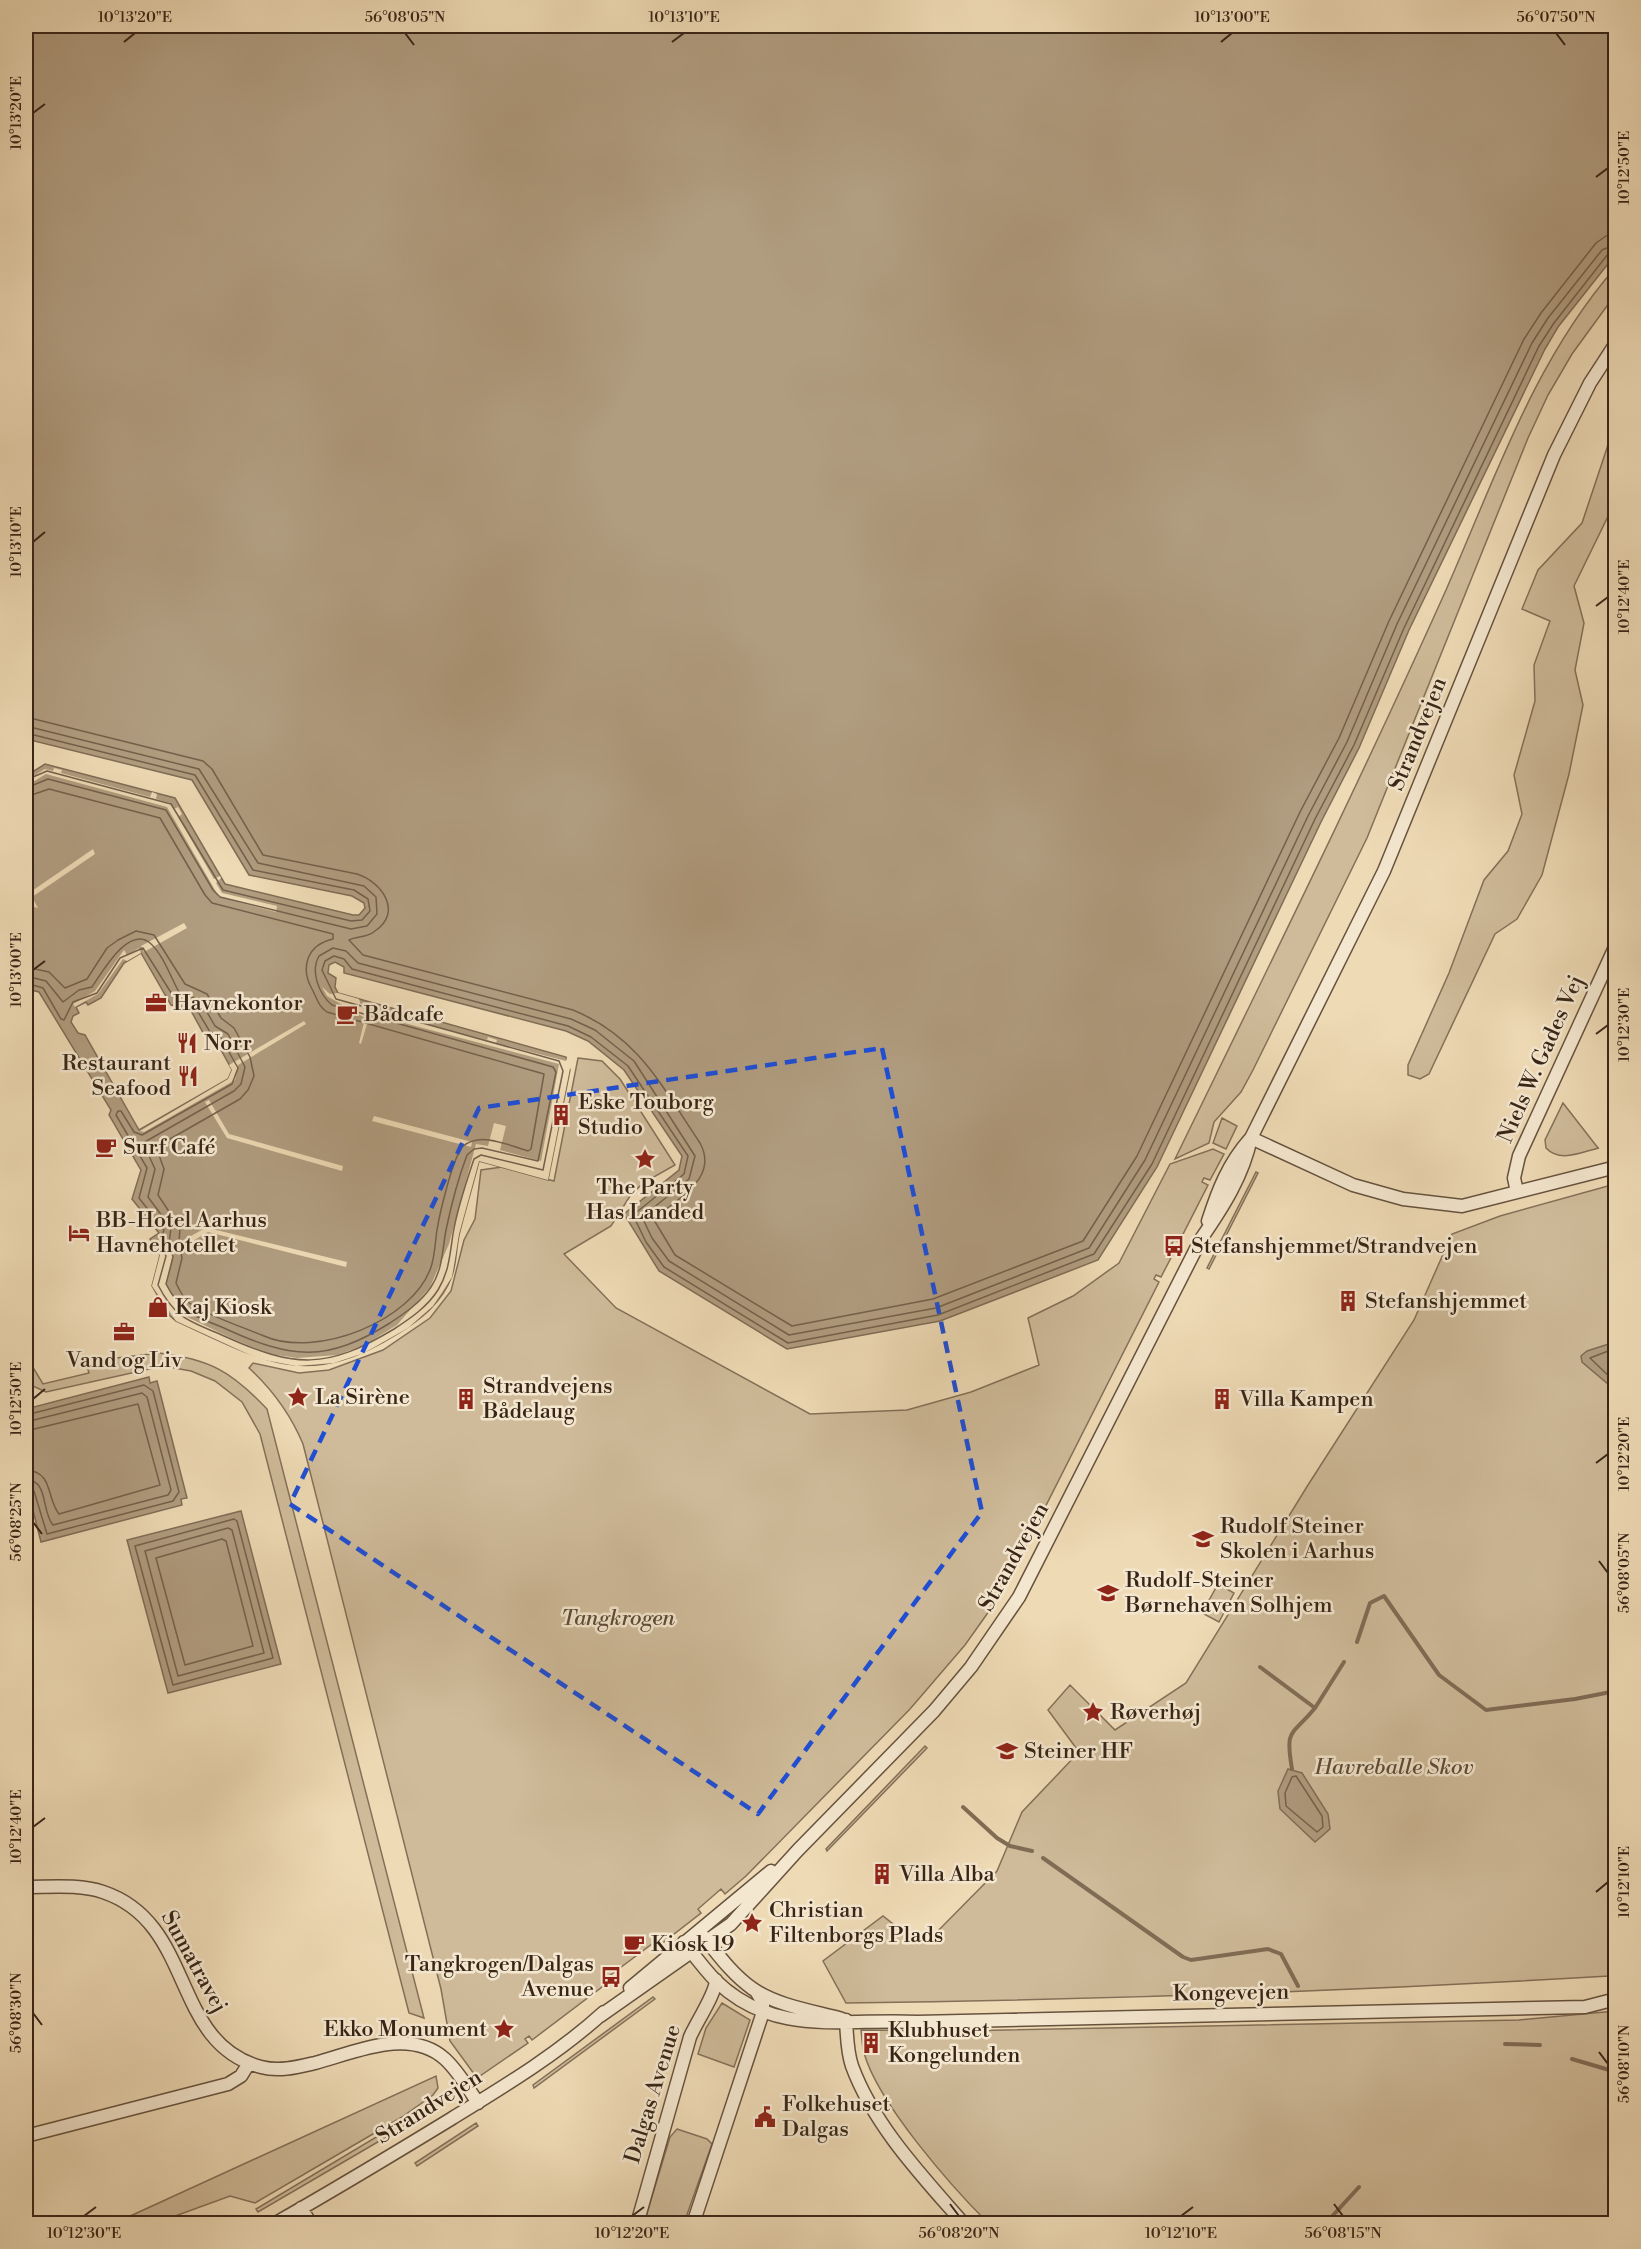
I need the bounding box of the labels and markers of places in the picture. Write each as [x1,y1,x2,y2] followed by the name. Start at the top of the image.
[173,990,303,1017] place label: Havnekontor
[144,991,168,1015] office icon: Havnekontor
[363,1001,444,1028] place label: Bådcafe
[335,1002,359,1026] cafe icon: Bådcafe
[204,1030,252,1057] place label: Norr
[175,1031,199,1055] restaurant icon: Norr
[62,1050,171,1102] place label: Restaurant Seafood
[176,1064,200,1088] restaurant icon: Restaurant Seafood
[578,1089,714,1141] place label: Eske Touborg Studio
[549,1103,573,1127] building icon: Eske Touborg Studio
[123,1134,216,1161] place label: Surf Café
[94,1135,118,1159] cafe icon: Surf Café
[633,1147,657,1171] place icon: The Party Has Landed
[586,1174,704,1226] place label: The Party Has Landed
[95,1207,267,1259] place label: BB-Hotel Aarhus Havnehotellet
[67,1221,91,1245] hotel icon: BB-Hotel Aarhus Havnehotellet
[1191,1233,1477,1260] place label: Stefanshjemmet/Strandvejen
[1162,1234,1186,1258] bus stop icon: Stefanshjemmet/Strandvejen
[1365,1288,1527,1315] place label: Stefanshjemmet
[1336,1289,1360,1313] building icon: Stefanshjemmet
[175,1294,273,1321] place label: Kaj Kiosk
[146,1295,170,1319] shop icon: Kaj Kiosk
[112,1320,136,1344] office icon: Vand og Liv
[65,1347,183,1374] place label: Vand og Liv
[482,1373,613,1425] place label: Strandvejens Bådelaug
[315,1384,410,1411] place label: La Sirène
[286,1385,310,1409] place icon: La Sirène
[1238,1386,1374,1413] place label: Villa Kampen
[454,1387,478,1411] building icon: Strandvejens Bådelaug
[1210,1387,1234,1411] building icon: Villa Kampen
[1220,1513,1374,1565] place label: Rudolf Steiner Skolen i Aarhus
[1191,1527,1215,1551] school or university icon: Rudolf Steiner Skolen i Aarhus
[1124,1567,1333,1619] place label: Rudolf-Steiner Børnehaven Solhjem
[1096,1581,1120,1605] school or university icon: Rudolf-Steiner Børnehaven Solhjem
[1110,1699,1201,1726] place label: Røverhøj
[1081,1700,1105,1724] place icon: Røverhøj
[1024,1738,1133,1765] place label: Steiner HF
[995,1739,1019,1763] school or university icon: Steiner HF
[898,1861,996,1888] place label: Villa Alba
[870,1862,894,1886] building icon: Villa Alba
[769,1897,943,1949] place label: Christian Filtenborgs Plads
[740,1911,764,1935] place icon: Christian Filtenborgs Plads
[651,1931,734,1958] place label: Kiosk 19
[622,1932,646,1956] cafe icon: Kiosk 19
[405,1951,594,2003] place label: Tangkrogen/Dalgas Avenue
[599,1965,623,1989] bus stop icon: Tangkrogen/Dalgas Avenue
[323,2016,487,2043] place label: Ekko Monument
[492,2017,516,2041] place icon: Ekko Monument
[888,2017,1020,2069] place label: Klubhuset Kongelunden
[859,2031,883,2055] building icon: Klubhuset Kongelunden
[782,2091,891,2143] place label: Folkehuset Dalgas
[753,2105,777,2129] public building icon: Folkehuset Dalgas

